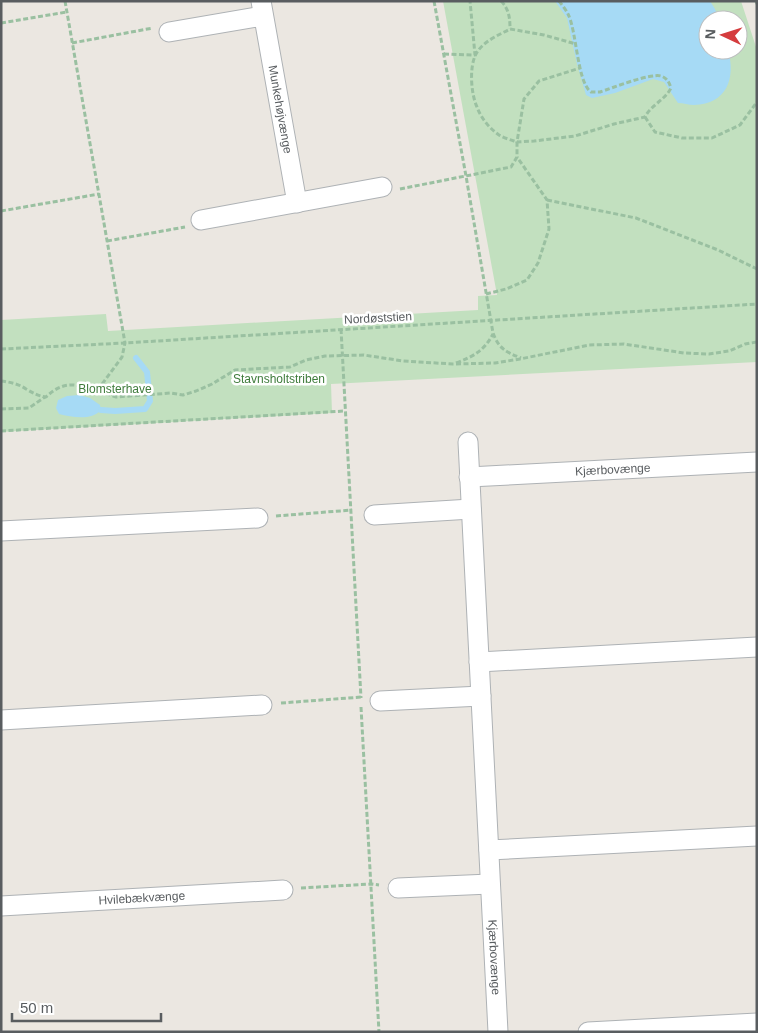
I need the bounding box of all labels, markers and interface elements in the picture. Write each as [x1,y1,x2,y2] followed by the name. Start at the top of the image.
[698,10,748,60] north arrow
[702,28,718,40] text: N
[266,64,295,155] street label: Munkehøjvænge
[344,309,412,327] street label: Nordøststien
[233,372,325,386] park label: Stavnsholtstriben
[78,382,152,396] park label: Blomsterhave
[575,461,651,478] street label: Kjærbovænge
[98,889,186,907] street label: Hvilebækvænge
[485,919,503,996] street label: Kjærbovænge
[12,990,161,1022] scale bar
[20,999,53,1016] text: 50 m

